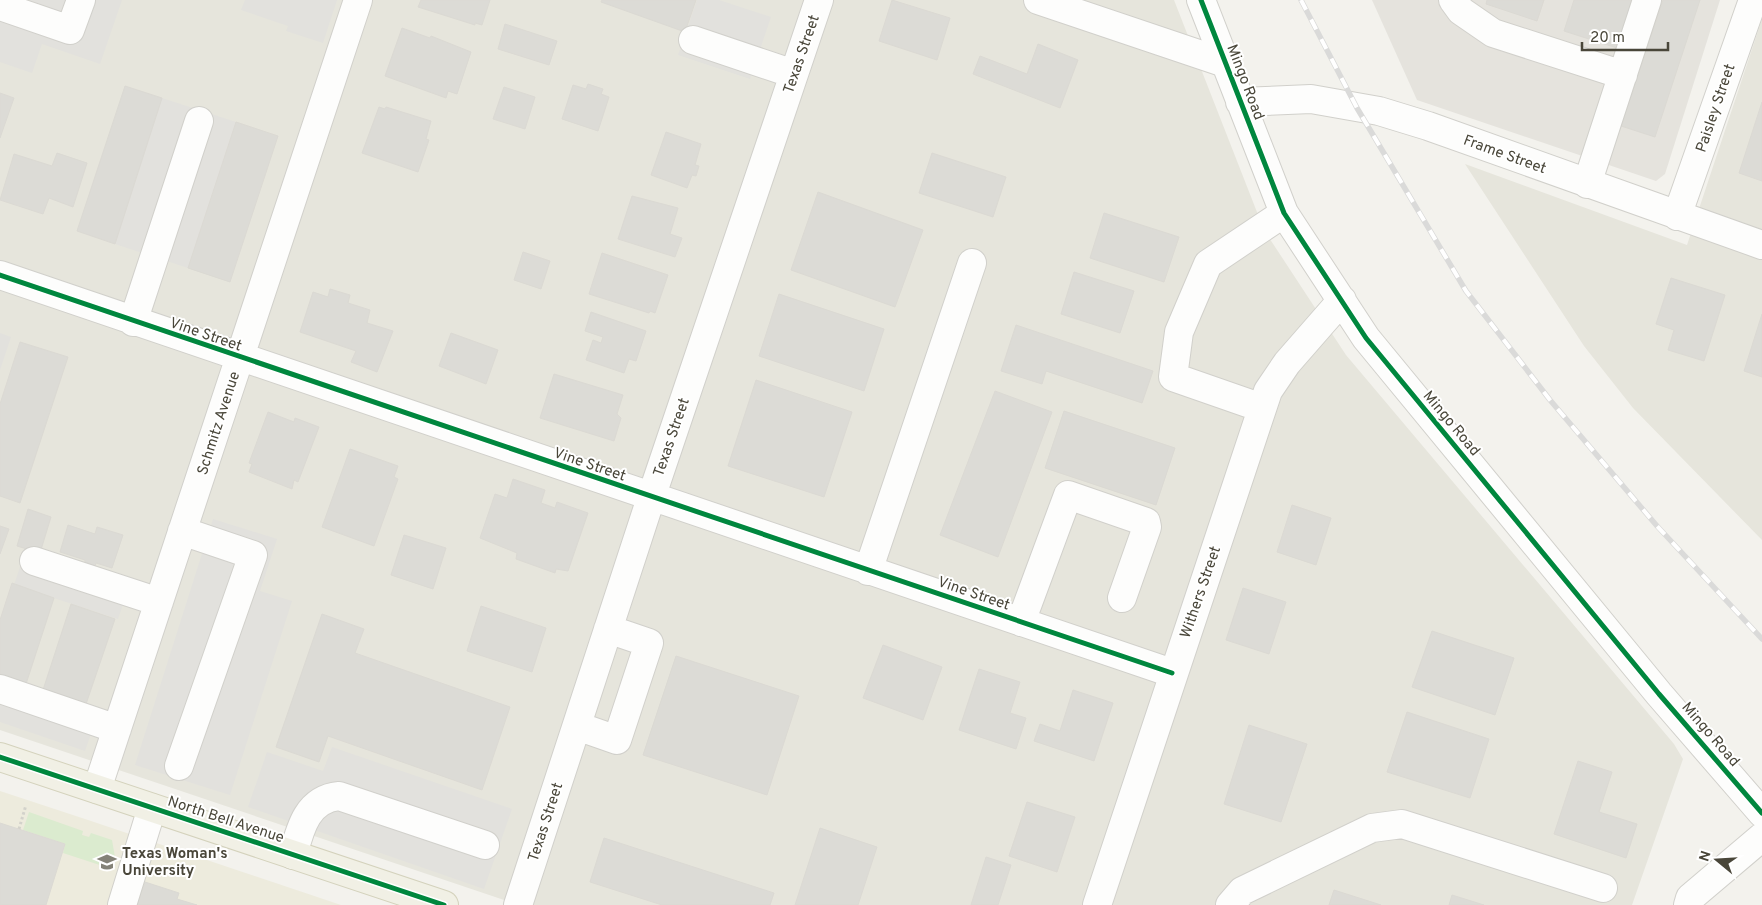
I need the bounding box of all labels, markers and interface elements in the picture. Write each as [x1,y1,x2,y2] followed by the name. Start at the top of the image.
[780,13,825,96] street label: Texas Street
[1582,20,1668,52] scale bar
[1590,29,1625,48] text: 20 m
[1221,42,1268,123] street label: Mingo Road
[1692,62,1740,155] street label: Paisley Street
[1460,132,1548,179] street label: Frame Street
[167,314,244,357] street label: Vine Street
[194,369,245,478] street label: Schmitz Avenue
[1418,387,1484,461] street label: Mingo Road
[650,396,695,479] street label: Texas Street
[551,444,628,487] street label: Vine Street
[1177,544,1226,641] street label: Withers Street
[935,573,1012,616] street label: Vine Street
[1677,699,1743,771] street label: Mingo Road
[525,780,568,864] street label: Texas Street
[165,793,286,848] street label: North Bell Avenue
[1692,835,1742,885] north arrow
[122,845,228,881] place label: Texas Woman's University
[1696,849,1716,864] text: N
[96,851,118,873] school or university icon: Texas Woman's University

